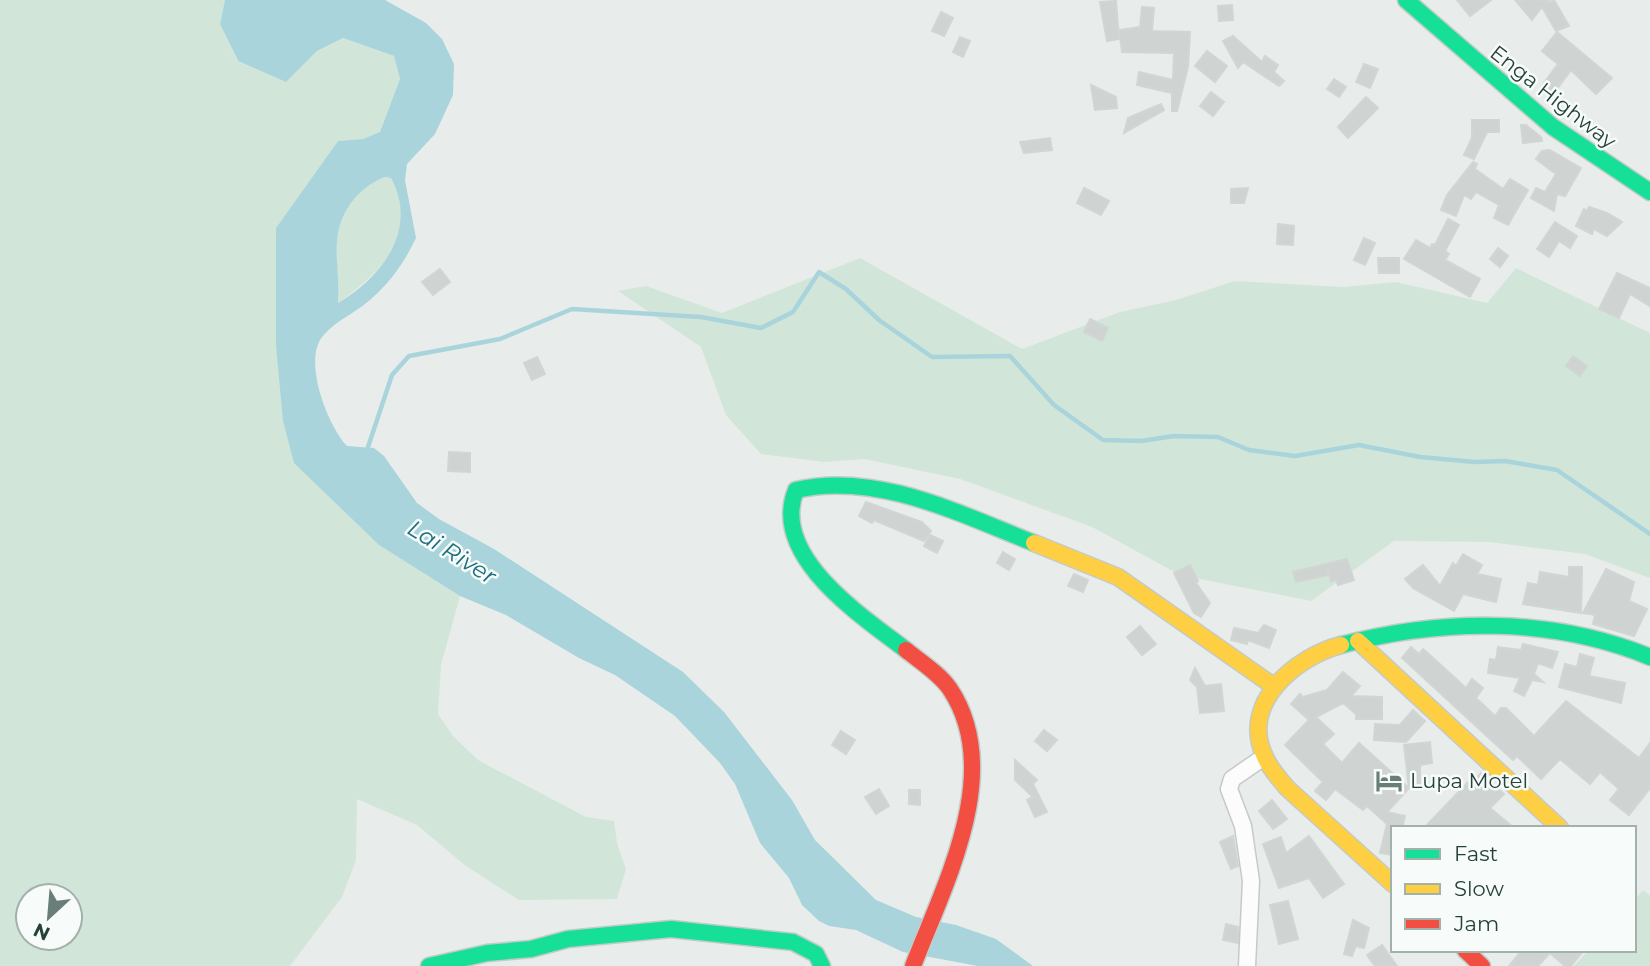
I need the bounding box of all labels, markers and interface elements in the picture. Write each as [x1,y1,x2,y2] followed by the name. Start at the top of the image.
[1485,40,1622,154] street label: Enga Highway
[403,514,502,591] water label: Lai River
[1374,766,1404,796] hotel icon: Lupa Motel
[1410,768,1528,793] place label: Lupa Motel
[1391,826,1636,952] legend
[1454,841,1498,866] text: Fast
[1454,876,1504,901] text: Slow
[14,882,84,952] north arrow
[1453,911,1499,936] text: Jam
[30,918,54,946] text: N

